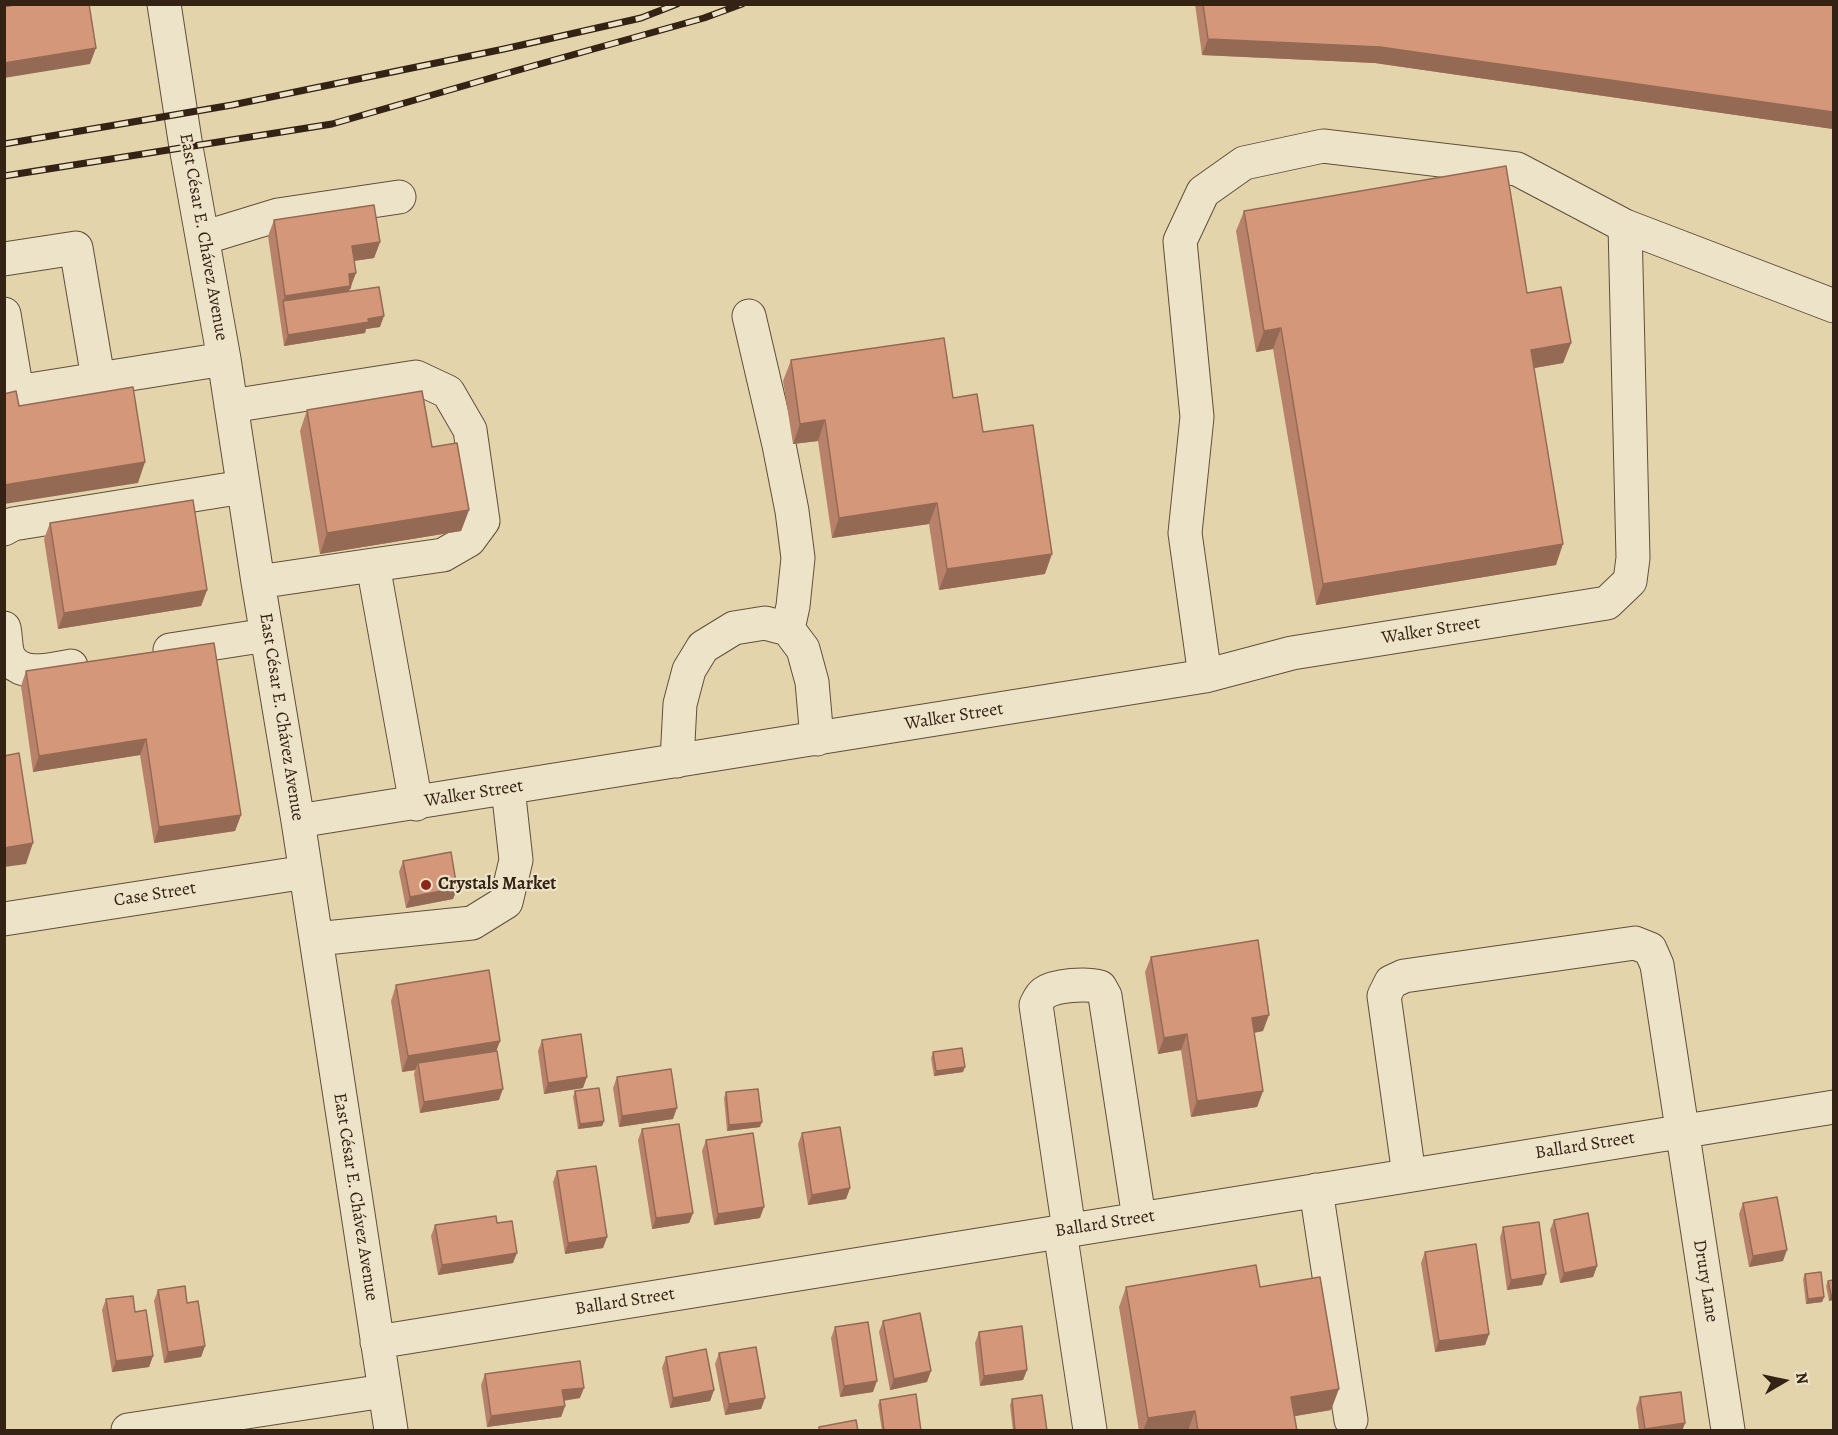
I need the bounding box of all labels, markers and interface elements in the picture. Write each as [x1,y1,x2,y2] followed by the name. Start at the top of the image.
[174,132,232,342] street label: East César E. Chávez Avenue
[254,611,308,823] street label: East César E. Chávez Avenue
[1380,613,1482,649] street label: Walker Street
[903,699,1005,735] street label: Walker Street
[423,776,525,812] street label: Walker Street
[438,874,556,896] place label: Crystals Market
[112,878,198,912] street label: Case Street
[419,878,433,892] marker: Crystals Market
[328,1091,382,1303] street label: East César E. Chávez Avenue
[1534,1127,1636,1165] street label: Ballard Street
[1054,1205,1156,1243] street label: Ballard Street
[1688,1238,1722,1324] street label: Drury Lane
[574,1283,676,1321] street label: Ballard Street
[1754,1351,1814,1411] north arrow
[1790,1371,1814,1386] text: N

